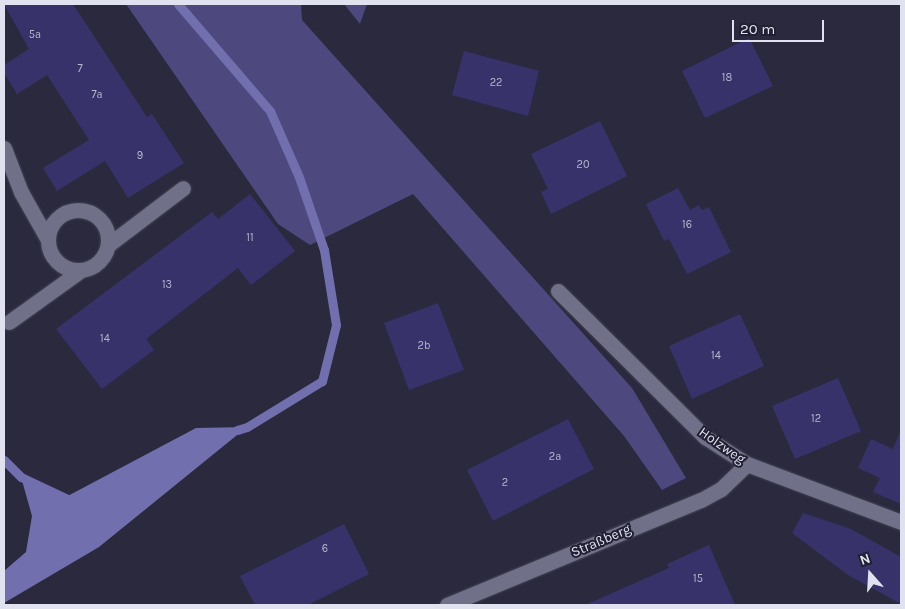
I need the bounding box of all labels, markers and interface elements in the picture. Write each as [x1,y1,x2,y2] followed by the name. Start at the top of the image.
[735,10,828,42] scale bar
[740,20,775,38] text: 20 m
[29,28,41,42] house number: 5a
[77,62,83,76] house number: 7
[722,71,732,85] house number: 18
[490,76,502,90] house number: 22
[91,88,103,102] house number: 7a
[137,149,143,163] house number: 9
[577,158,589,172] house number: 20
[682,218,692,232] house number: 16
[246,231,254,245] house number: 11
[162,278,172,292] house number: 13
[100,332,110,346] house number: 14
[418,339,430,353] house number: 2b
[711,349,721,363] house number: 14
[811,412,821,426] house number: 12
[696,424,748,468] street label: Holzweg
[549,450,561,464] house number: 2a
[502,476,508,490] house number: 2
[569,521,633,561] street label: Straßberg
[322,542,328,556] house number: 6
[845,549,895,599] north arrow
[857,550,872,569] text: N
[693,572,703,586] house number: 15

